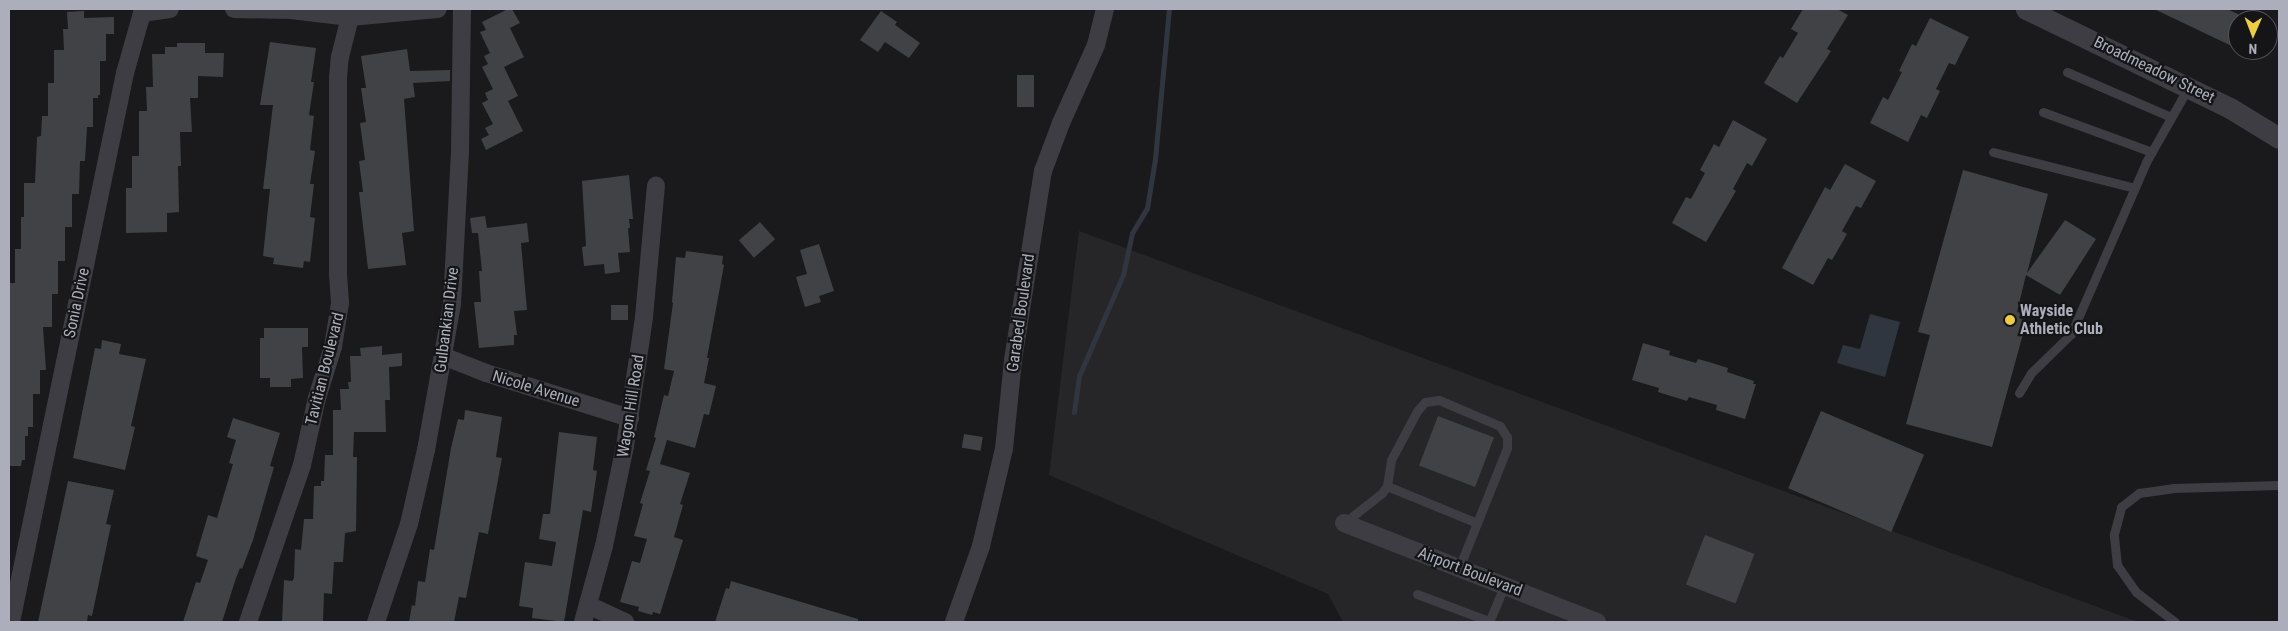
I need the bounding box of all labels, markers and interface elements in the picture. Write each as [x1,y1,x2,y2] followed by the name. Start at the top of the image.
[2228,10,2278,60] north arrow
[2091,32,2217,108] street label: Broadmeadow Street
[2248,41,2257,57] text: N
[1003,253,1039,373] street label: Garabed Boulevard
[60,266,94,340] street label: Sonia Drive
[431,266,463,374] street label: Gulbankian Drive
[2020,301,2103,339] place label: Wayside Athletic Club
[302,311,348,427] street label: Tavitian Boulevard
[2004,314,2016,326] marker: Wayside Athletic Club
[613,353,649,459] street label: Wagon Hill Road
[490,367,582,411] street label: Nicole Avenue
[1415,543,1525,601] street label: Airport Boulevard

